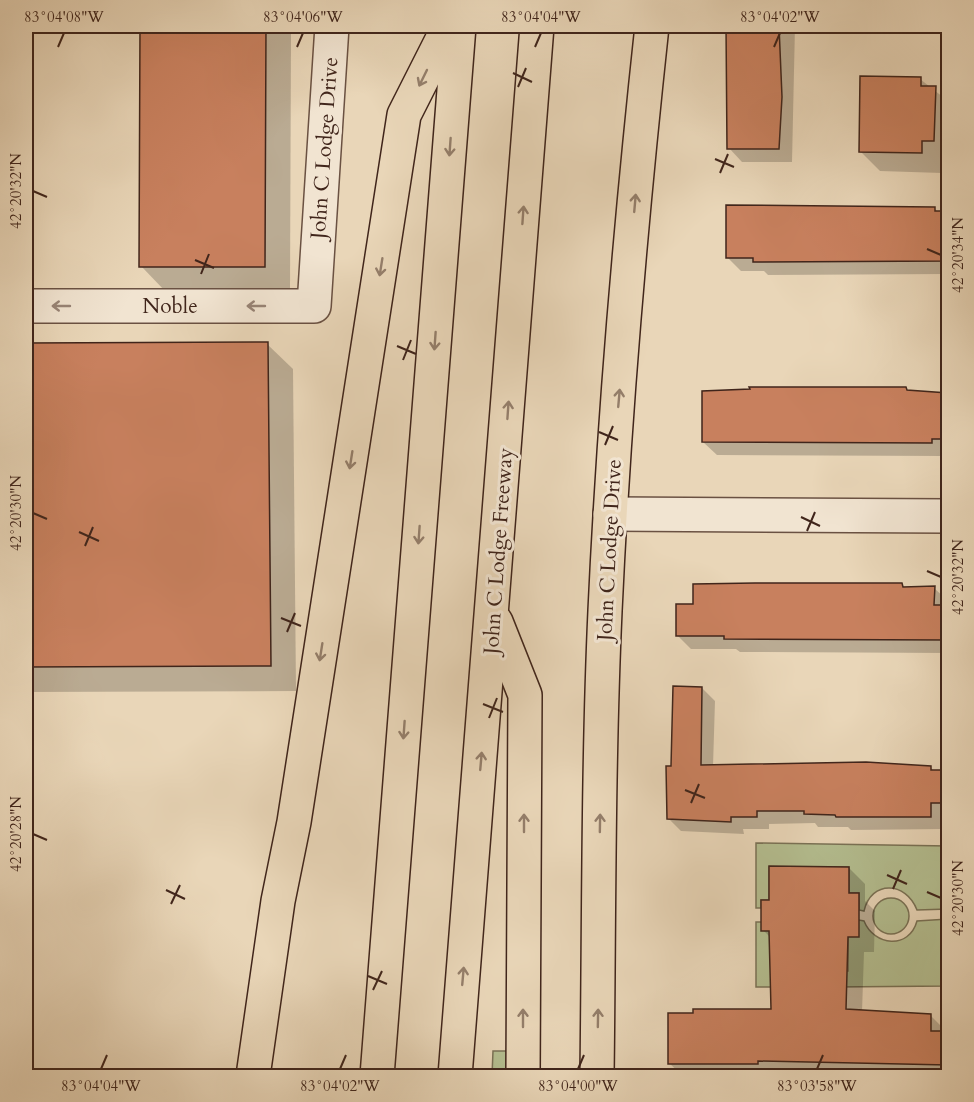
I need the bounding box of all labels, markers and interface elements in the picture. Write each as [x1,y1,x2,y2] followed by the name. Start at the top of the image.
[24,7,104,27] text: 83°04'08"W
[263,7,343,27] text: 83°04'06"W
[501,7,581,27] text: 83°04'04"W
[740,7,820,27] text: 83°04'02"W
[303,56,345,243] street label: John C Lodge Drive
[416,69,428,87] one-way arrow
[444,136,455,156] one-way arrow
[6,153,26,229] text: 42°20'32"N
[630,194,641,214] one-way arrow
[518,206,529,226] one-way arrow
[948,217,968,293] text: 42°20'34"N
[375,257,386,276] one-way arrow
[142,292,198,321] street label: Noble
[51,300,71,312] one-way arrow
[246,300,266,312] one-way arrow
[429,331,440,351] one-way arrow
[614,388,625,408] one-way arrow
[503,400,514,420] one-way arrow
[477,447,520,658] street label: John C Lodge Freeway
[345,449,356,469] one-way arrow
[590,458,629,645] street label: John C Lodge Drive
[6,475,26,551] text: 42°20'30"N
[414,525,425,545] one-way arrow
[948,539,968,615] text: 42°20'32"N
[315,642,326,662] one-way arrow
[399,719,410,739] one-way arrow
[476,752,487,772] one-way arrow
[6,796,26,872] text: 42°20'28"N
[518,814,530,834] one-way arrow
[594,814,605,834] one-way arrow
[948,860,968,936] text: 42°20'30"N
[458,967,469,987] one-way arrow
[517,1009,529,1029] one-way arrow
[592,1009,604,1029] one-way arrow
[61,1076,141,1096] text: 83°04'04"W
[300,1076,380,1096] text: 83°04'02"W
[538,1076,618,1096] text: 83°04'00"W
[777,1076,857,1096] text: 83°03'58"W

